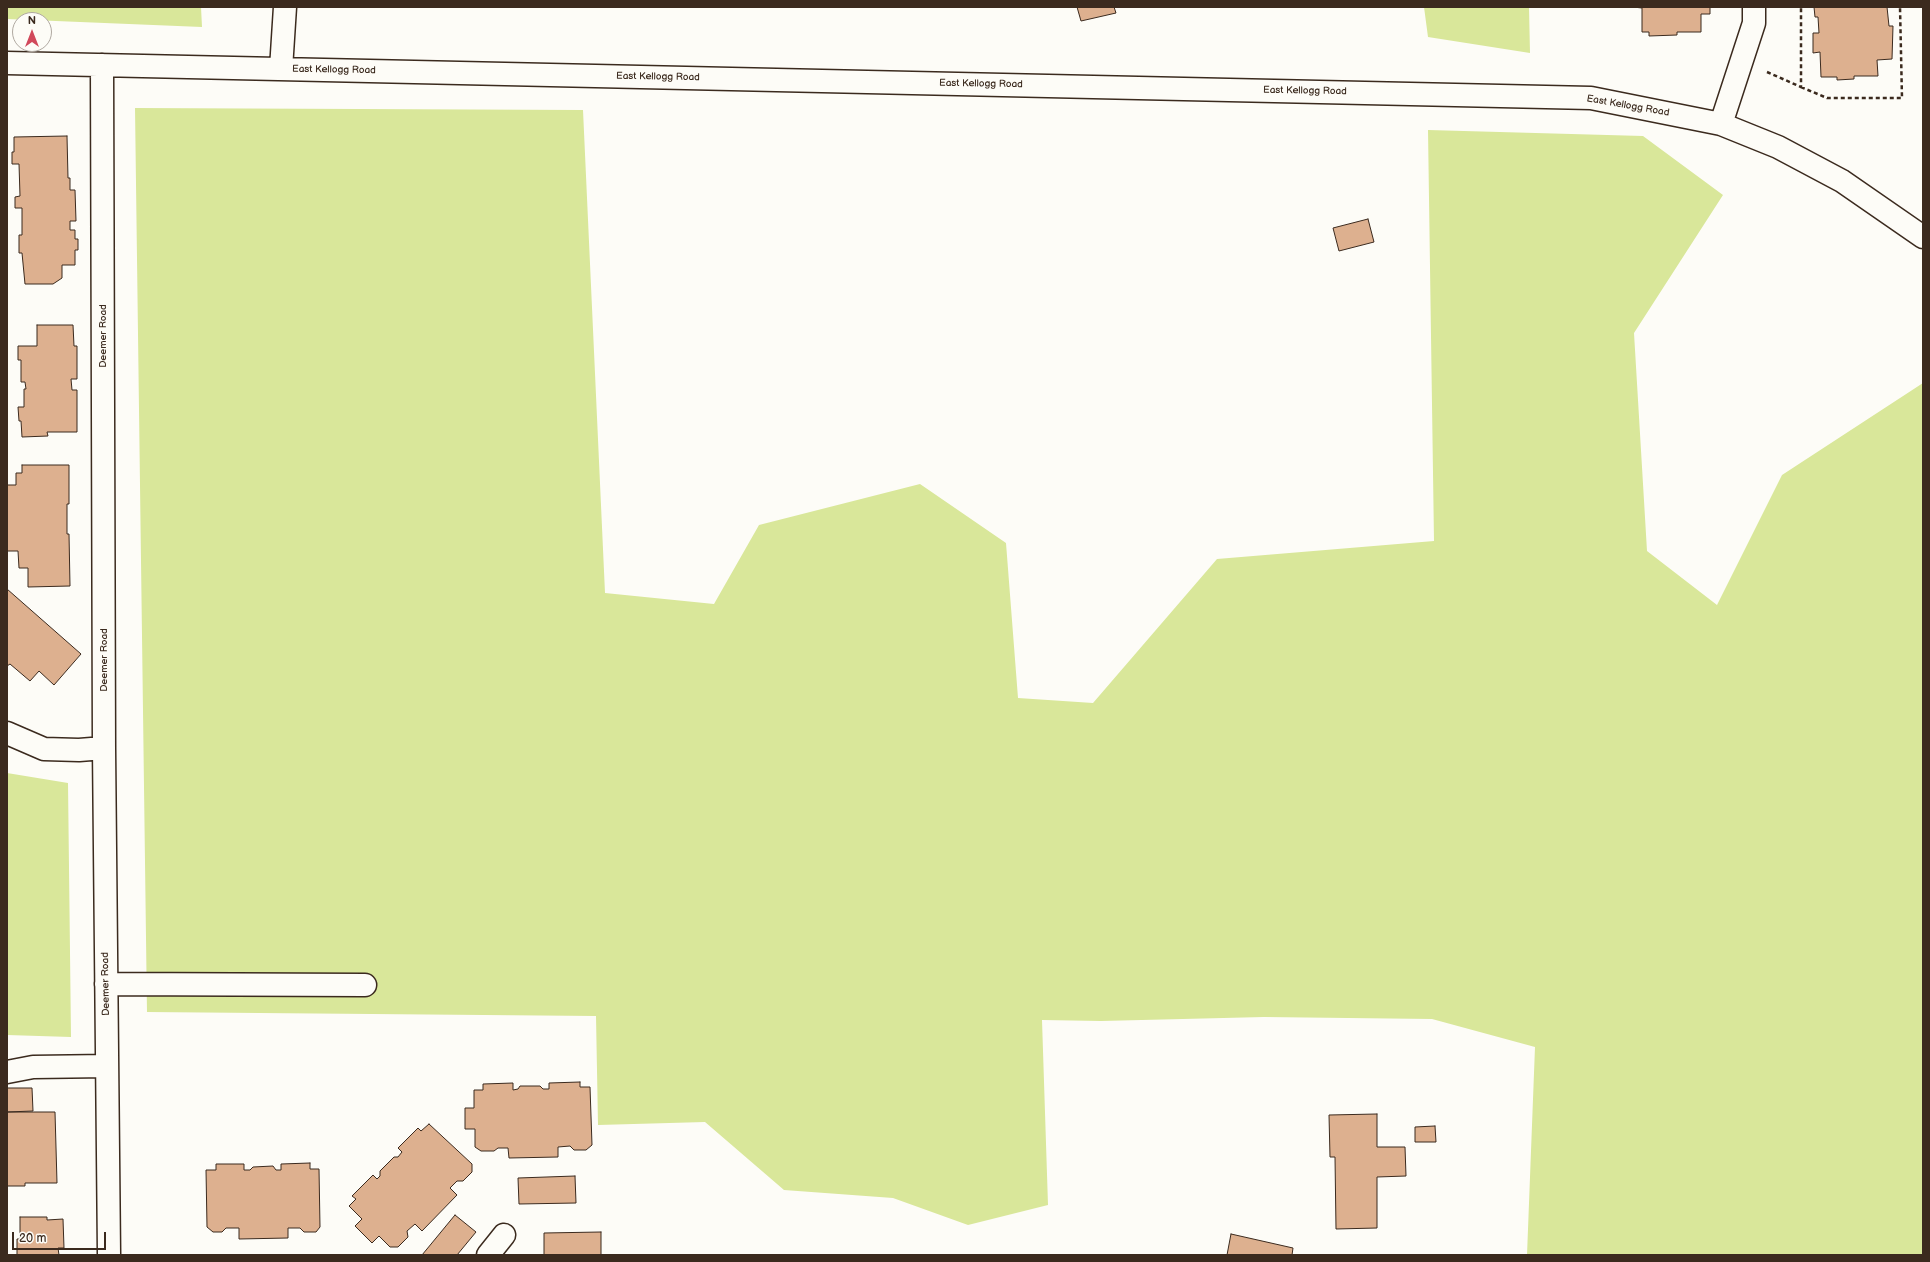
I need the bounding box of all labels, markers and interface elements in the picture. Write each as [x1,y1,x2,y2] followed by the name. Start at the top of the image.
[12,12,52,52] north arrow
[28,14,36,27] text: N
[292,63,376,77] street label: East Kellogg Road
[616,70,700,84] street label: East Kellogg Road
[939,77,1023,91] street label: East Kellogg Road
[1263,84,1347,98] street label: East Kellogg Road
[1586,93,1670,119] street label: East Kellogg Road
[97,304,109,368] street label: Deemer Road
[98,628,110,692] street label: Deemer Road
[99,952,113,1016] street label: Deemer Road
[14,1224,108,1250] scale bar
[19,1231,46,1246] text: 20 m

